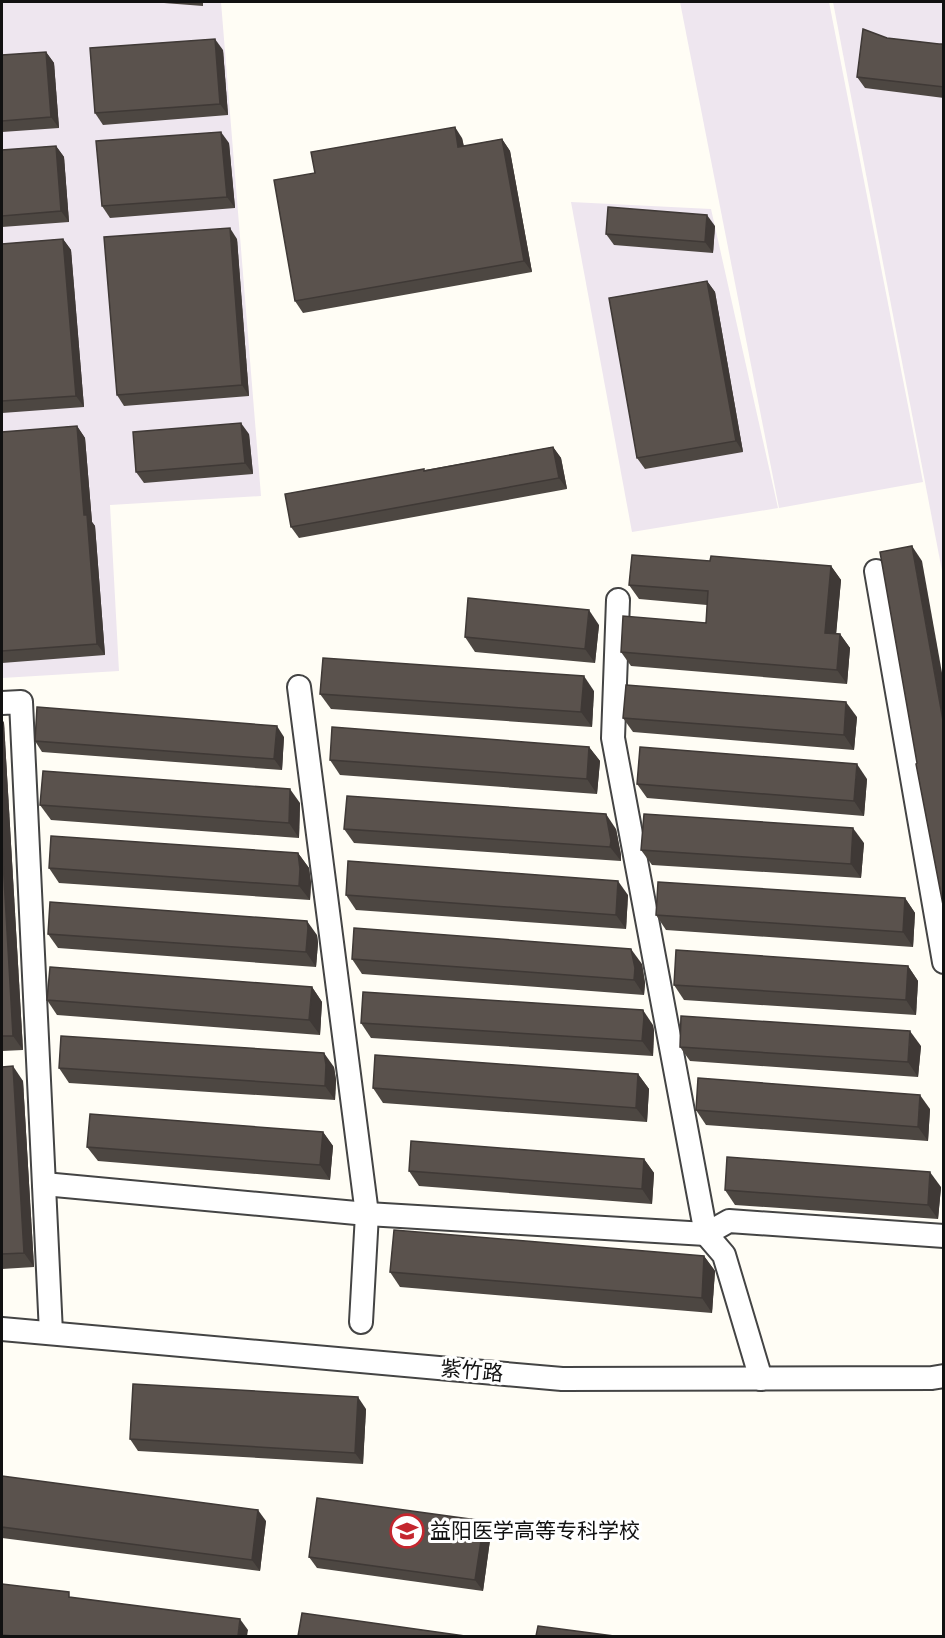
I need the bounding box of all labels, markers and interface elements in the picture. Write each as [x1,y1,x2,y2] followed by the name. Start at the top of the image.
[440,1356,504,1386] street label: 紫竹路
[389,1513,425,1549] school or university icon: 益阳医学高等专科学校
[430,1519,640,1543] place label: 益阳医学高等专科学校

